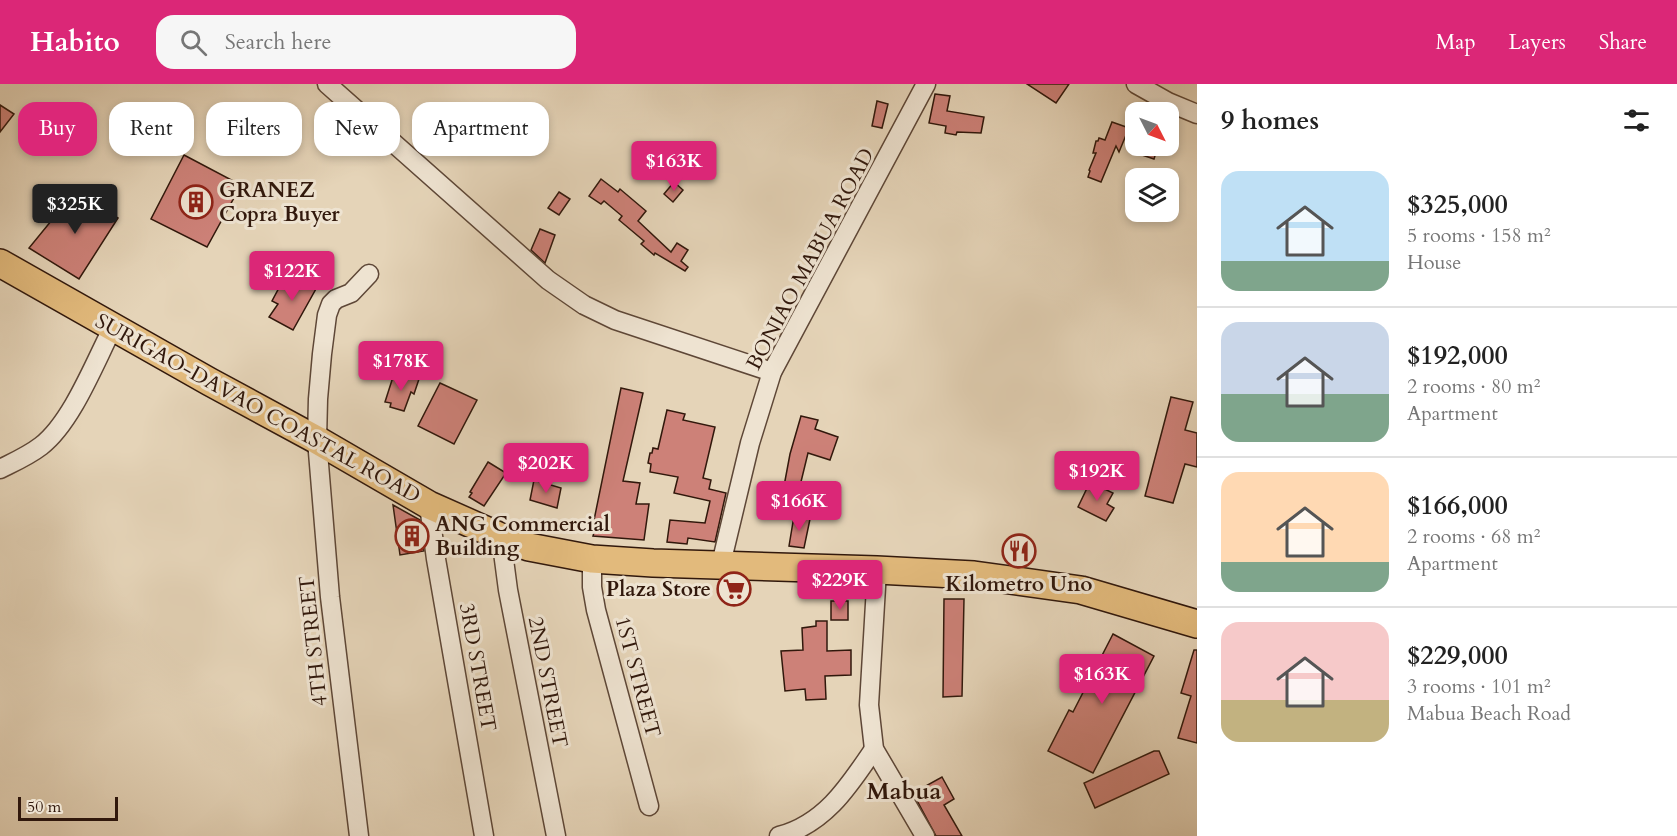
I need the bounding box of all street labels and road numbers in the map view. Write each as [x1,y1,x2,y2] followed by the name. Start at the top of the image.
[740,143,881,375] street label: BONIAO MABUA ROAD
[90,307,426,510] street label: SURIGAO-DAVAO COASTAL ROAD
[292,574,335,708] street label: 4TH STREET
[452,601,503,734] street label: 3RD STREET
[607,613,668,741] street label: 1ST STREET
[521,614,574,750] street label: 2ND STREET

